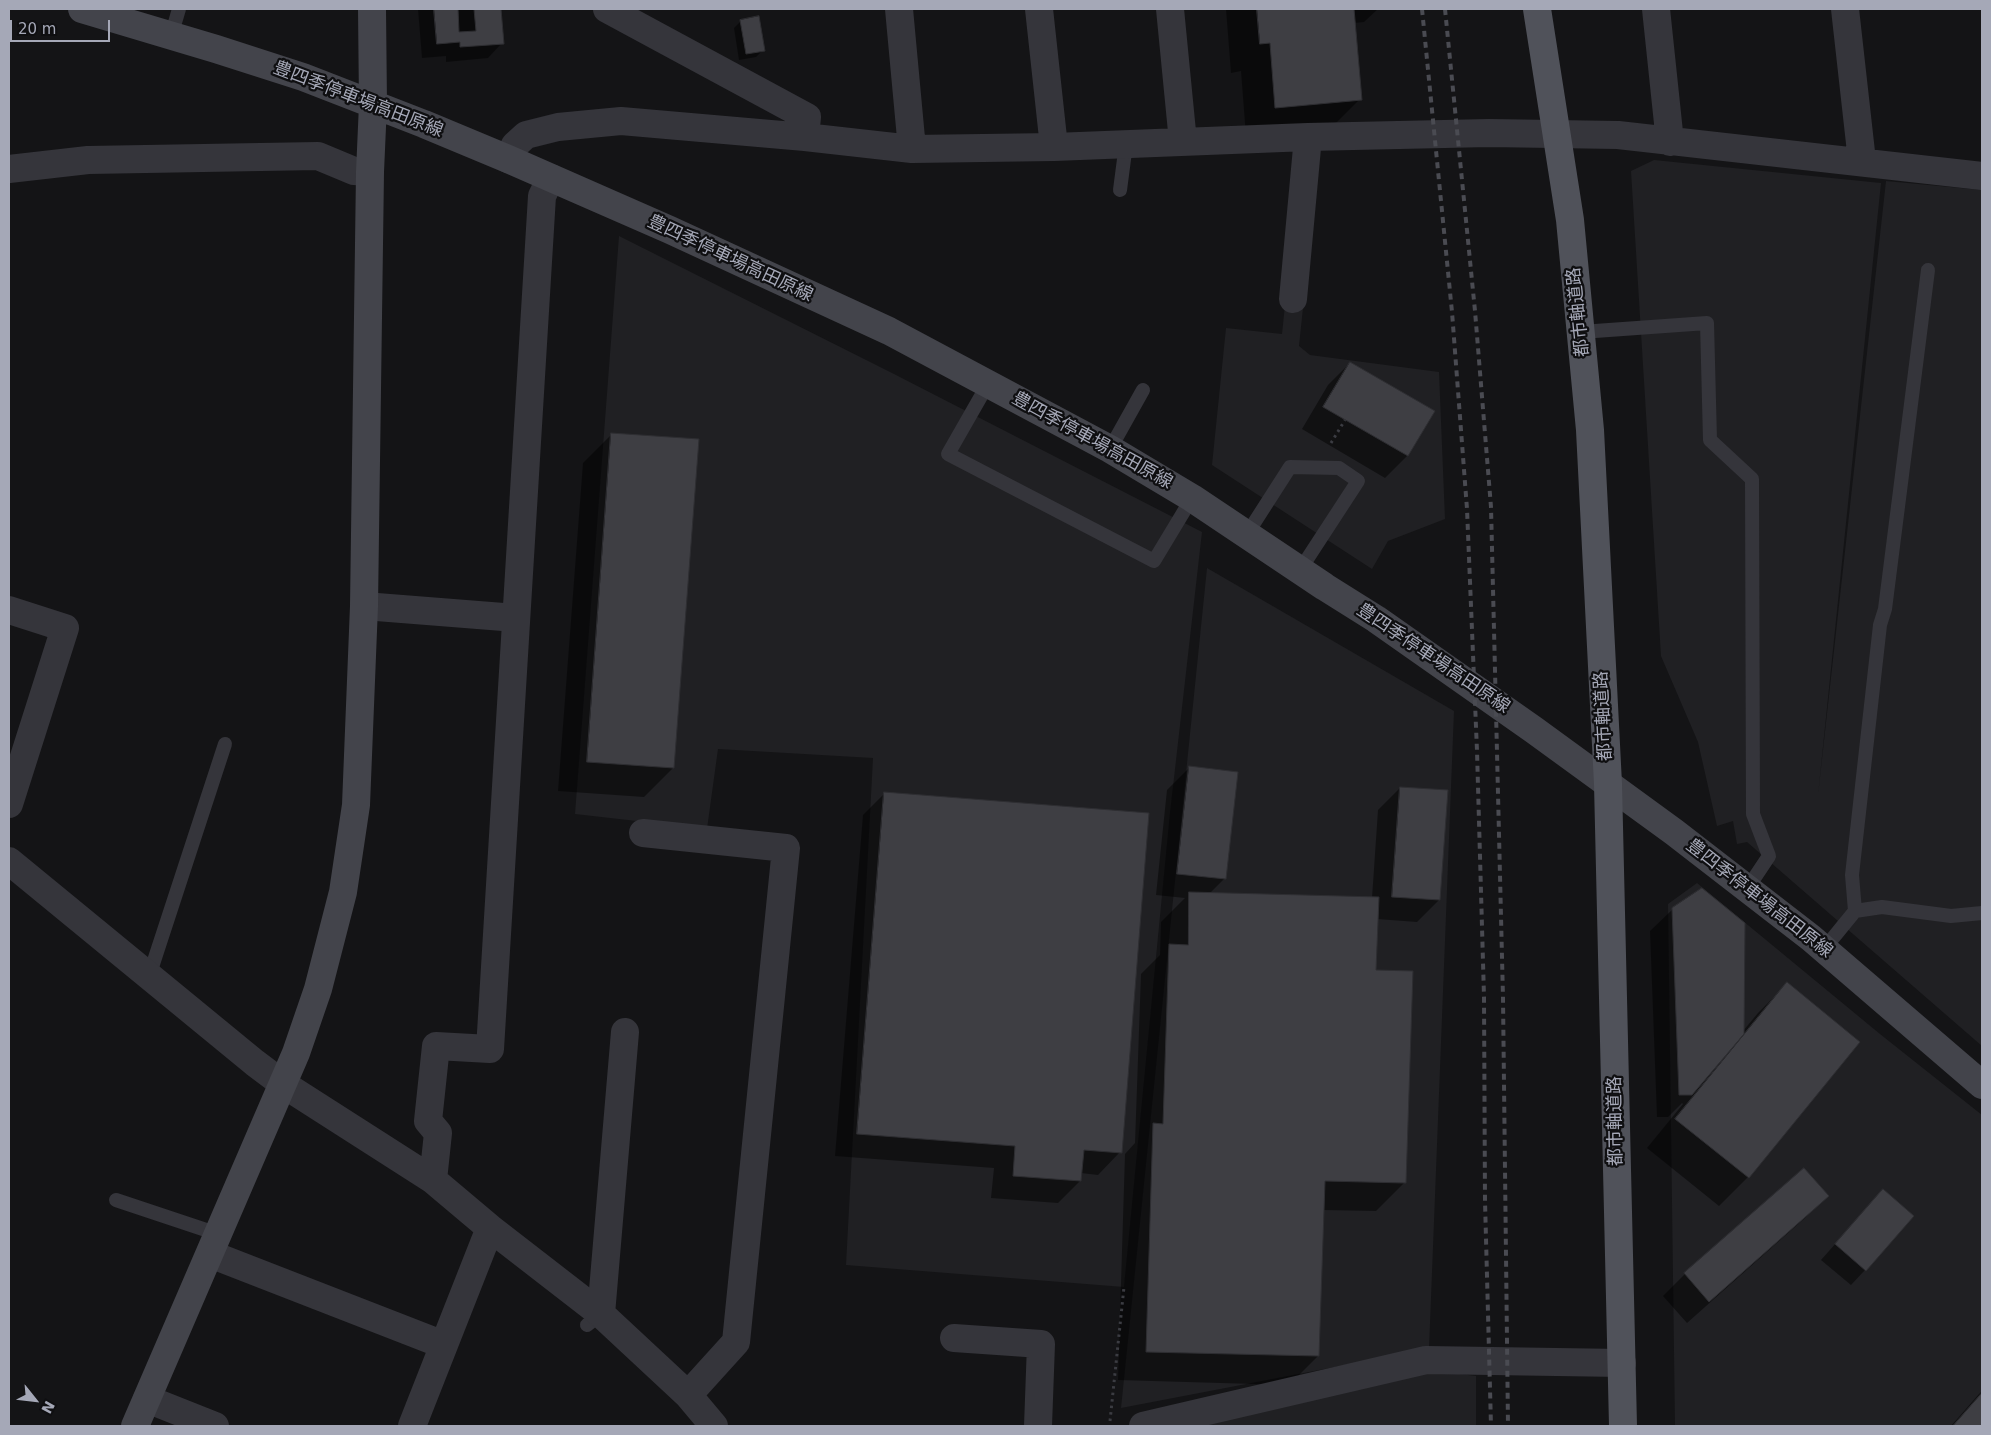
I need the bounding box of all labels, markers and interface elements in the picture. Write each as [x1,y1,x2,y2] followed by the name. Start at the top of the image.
[12,10,112,42] scale bar
[18,20,56,38] text: 20 m
[270,58,446,142] street label: 豊四季停車場高田原線
[644,211,816,307] street label: 豊四季停車場高田原線
[1564,266,1594,358] street label: 都市軸道路
[1008,388,1176,494] street label: 豊四季停車場高田原線
[1352,600,1514,718] street label: 豊四季停車場高田原線
[1591,670,1617,762] street label: 都市軸道路
[1681,835,1837,963] street label: 豊四季停車場高田原線
[1604,1076,1628,1166] street label: 都市軸道路
[10,1375,60,1425] north arrow
[38,1398,58,1416] text: N

